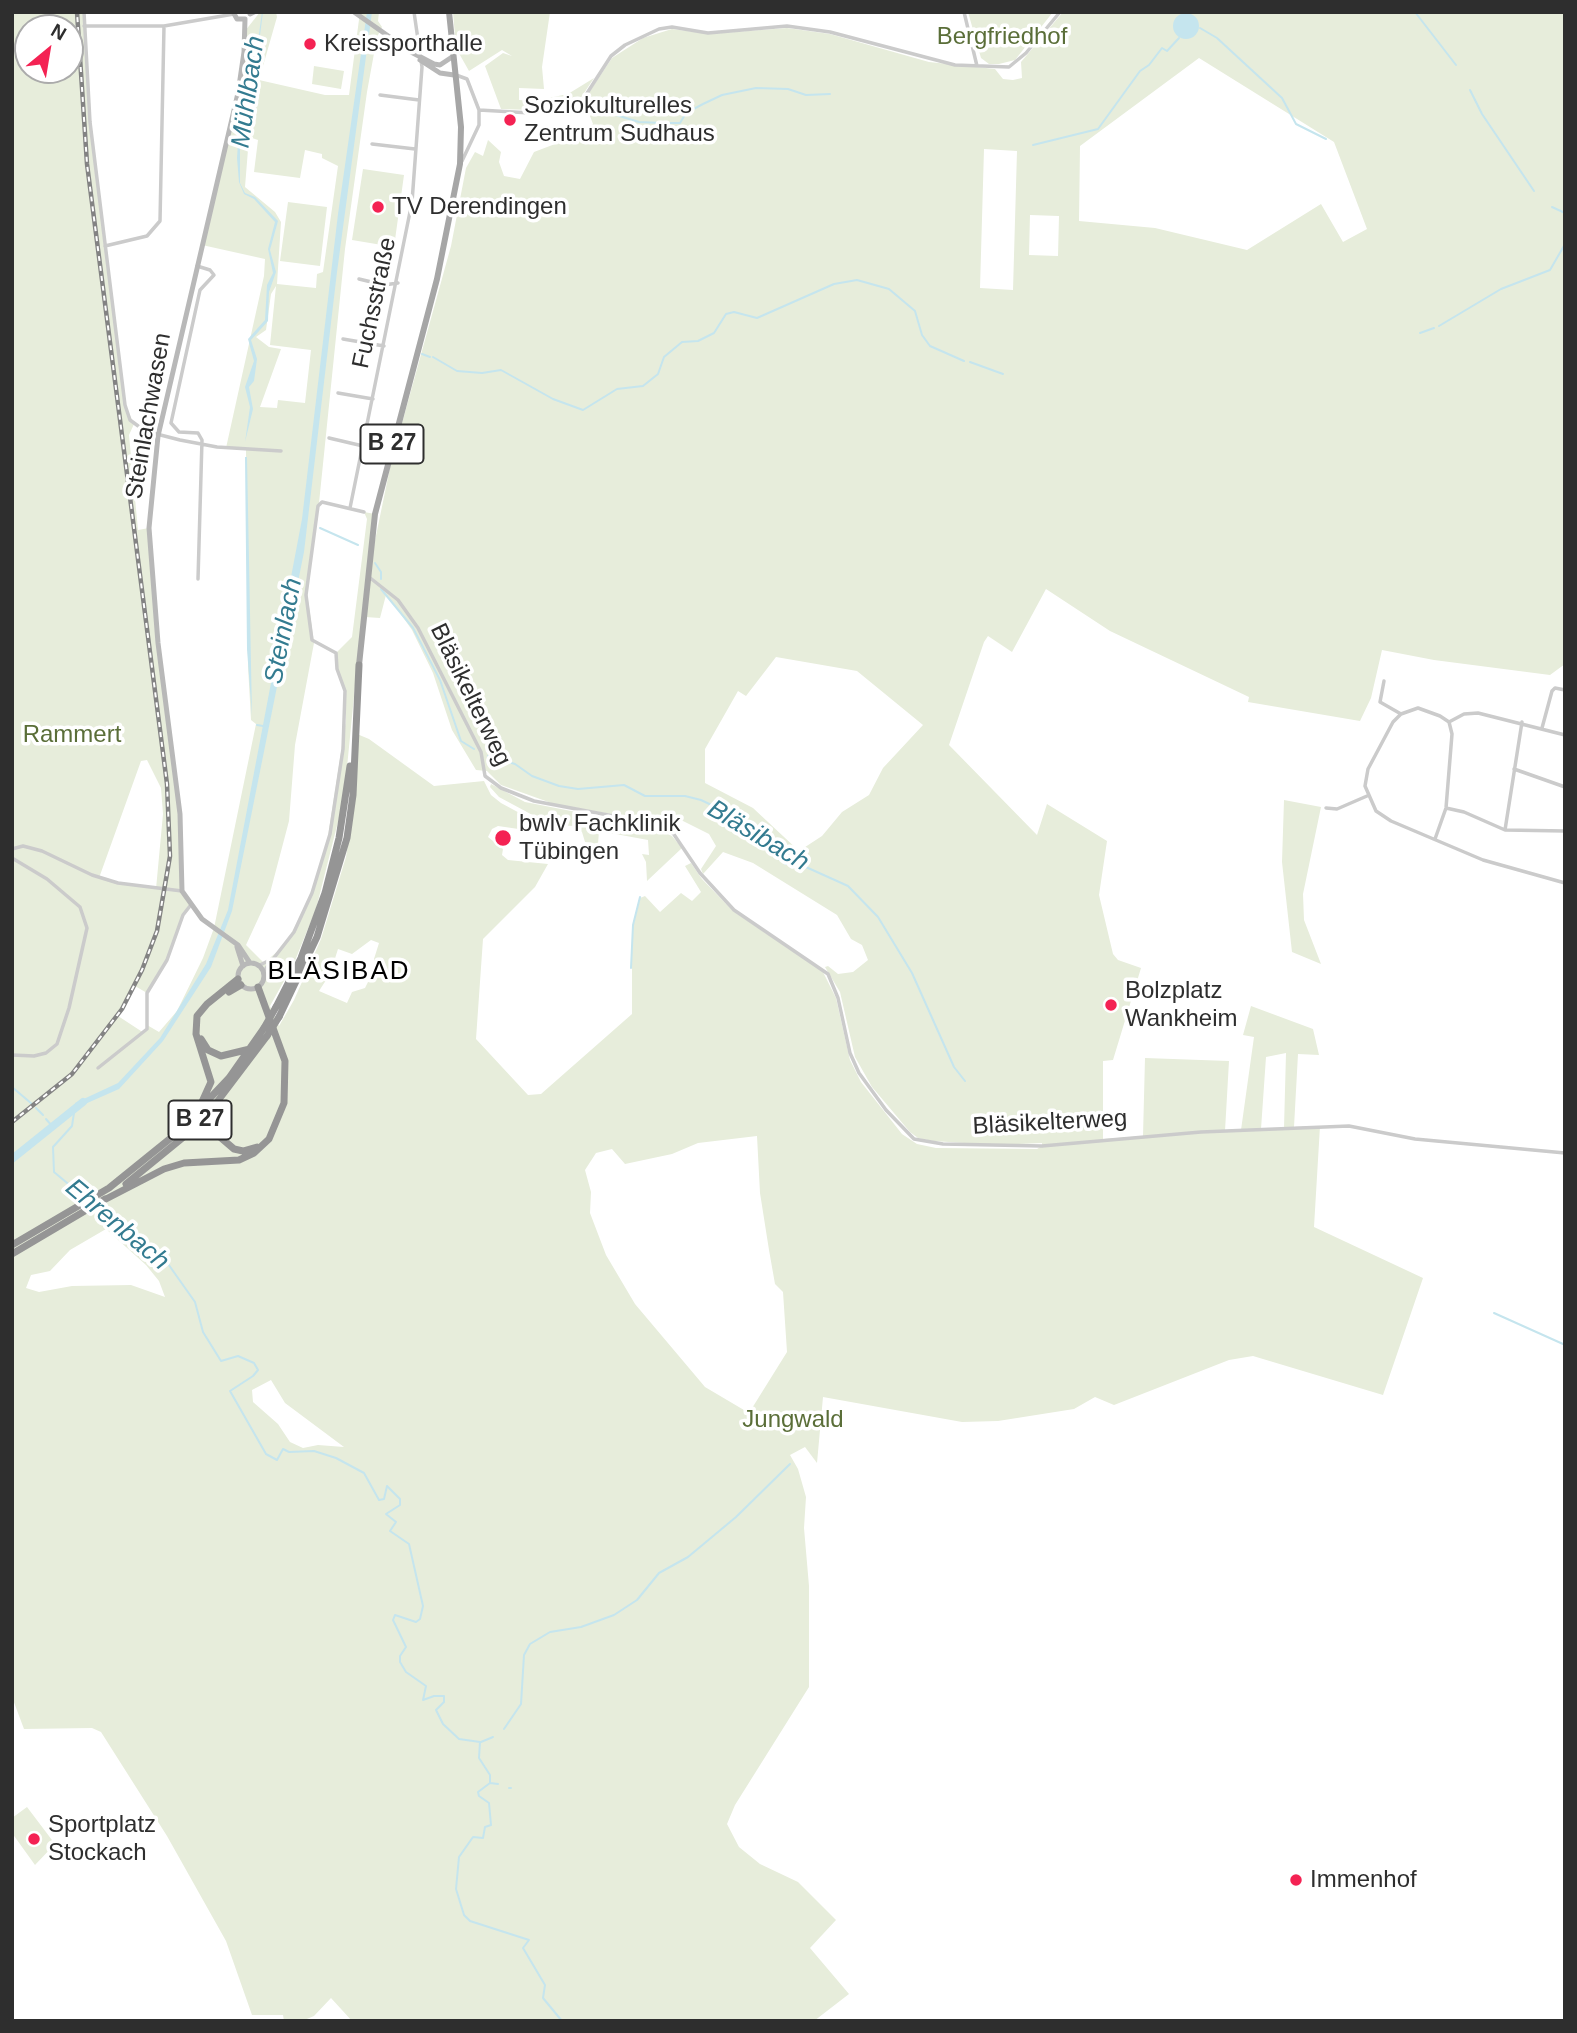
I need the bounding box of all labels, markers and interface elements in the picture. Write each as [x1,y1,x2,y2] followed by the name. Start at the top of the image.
[14,14,84,84] north arrow
[48,20,70,45] text: N
[937,23,1067,51] park label: Bergfriedhof
[324,30,483,58] place label: Kreissporthalle
[226,34,272,150] water label: Mühlbach
[302,36,318,52] marker: Kreissporthalle
[524,92,715,148] place label: Soziokulturelles Zentrum Sudhaus
[502,112,518,128] marker: Soziokulturelles Zentrum Sudhaus
[392,193,567,221] place label: TV Derendingen
[370,199,386,215] marker: TV Derendingen
[347,235,403,371] street label: Fuchsstraße
[120,331,178,501] street label: Steinlachwasen
[360,424,424,464] road number: B 27
[258,576,310,686] water label: Steinlach
[423,619,517,771] street label: Bläsikelterweg
[23,721,121,749] park label: Rammert
[702,794,814,878] water label: Bläsibach
[519,810,680,866] place label: bwlv Fachklinik Tübingen
[493,828,513,848] marker: bwlv Fachklinik Tübingen
[268,956,410,988] district label: BLÄSIBAD
[1125,977,1237,1033] place label: Bolzplatz Wankheim
[1103,997,1119,1013] marker: Bolzplatz Wankheim
[168,1100,232,1140] road number: B 27
[972,1105,1128,1141] street label: Bläsikelterweg
[59,1173,175,1277] water label: Ehrenbach
[742,1406,844,1434] park label: Jungwald
[48,1811,156,1867] place label: Sportplatz Stockach
[26,1831,42,1847] marker: Sportplatz Stockach
[1310,1866,1417,1894] place label: Immenhof
[1288,1872,1304,1888] marker: Immenhof

